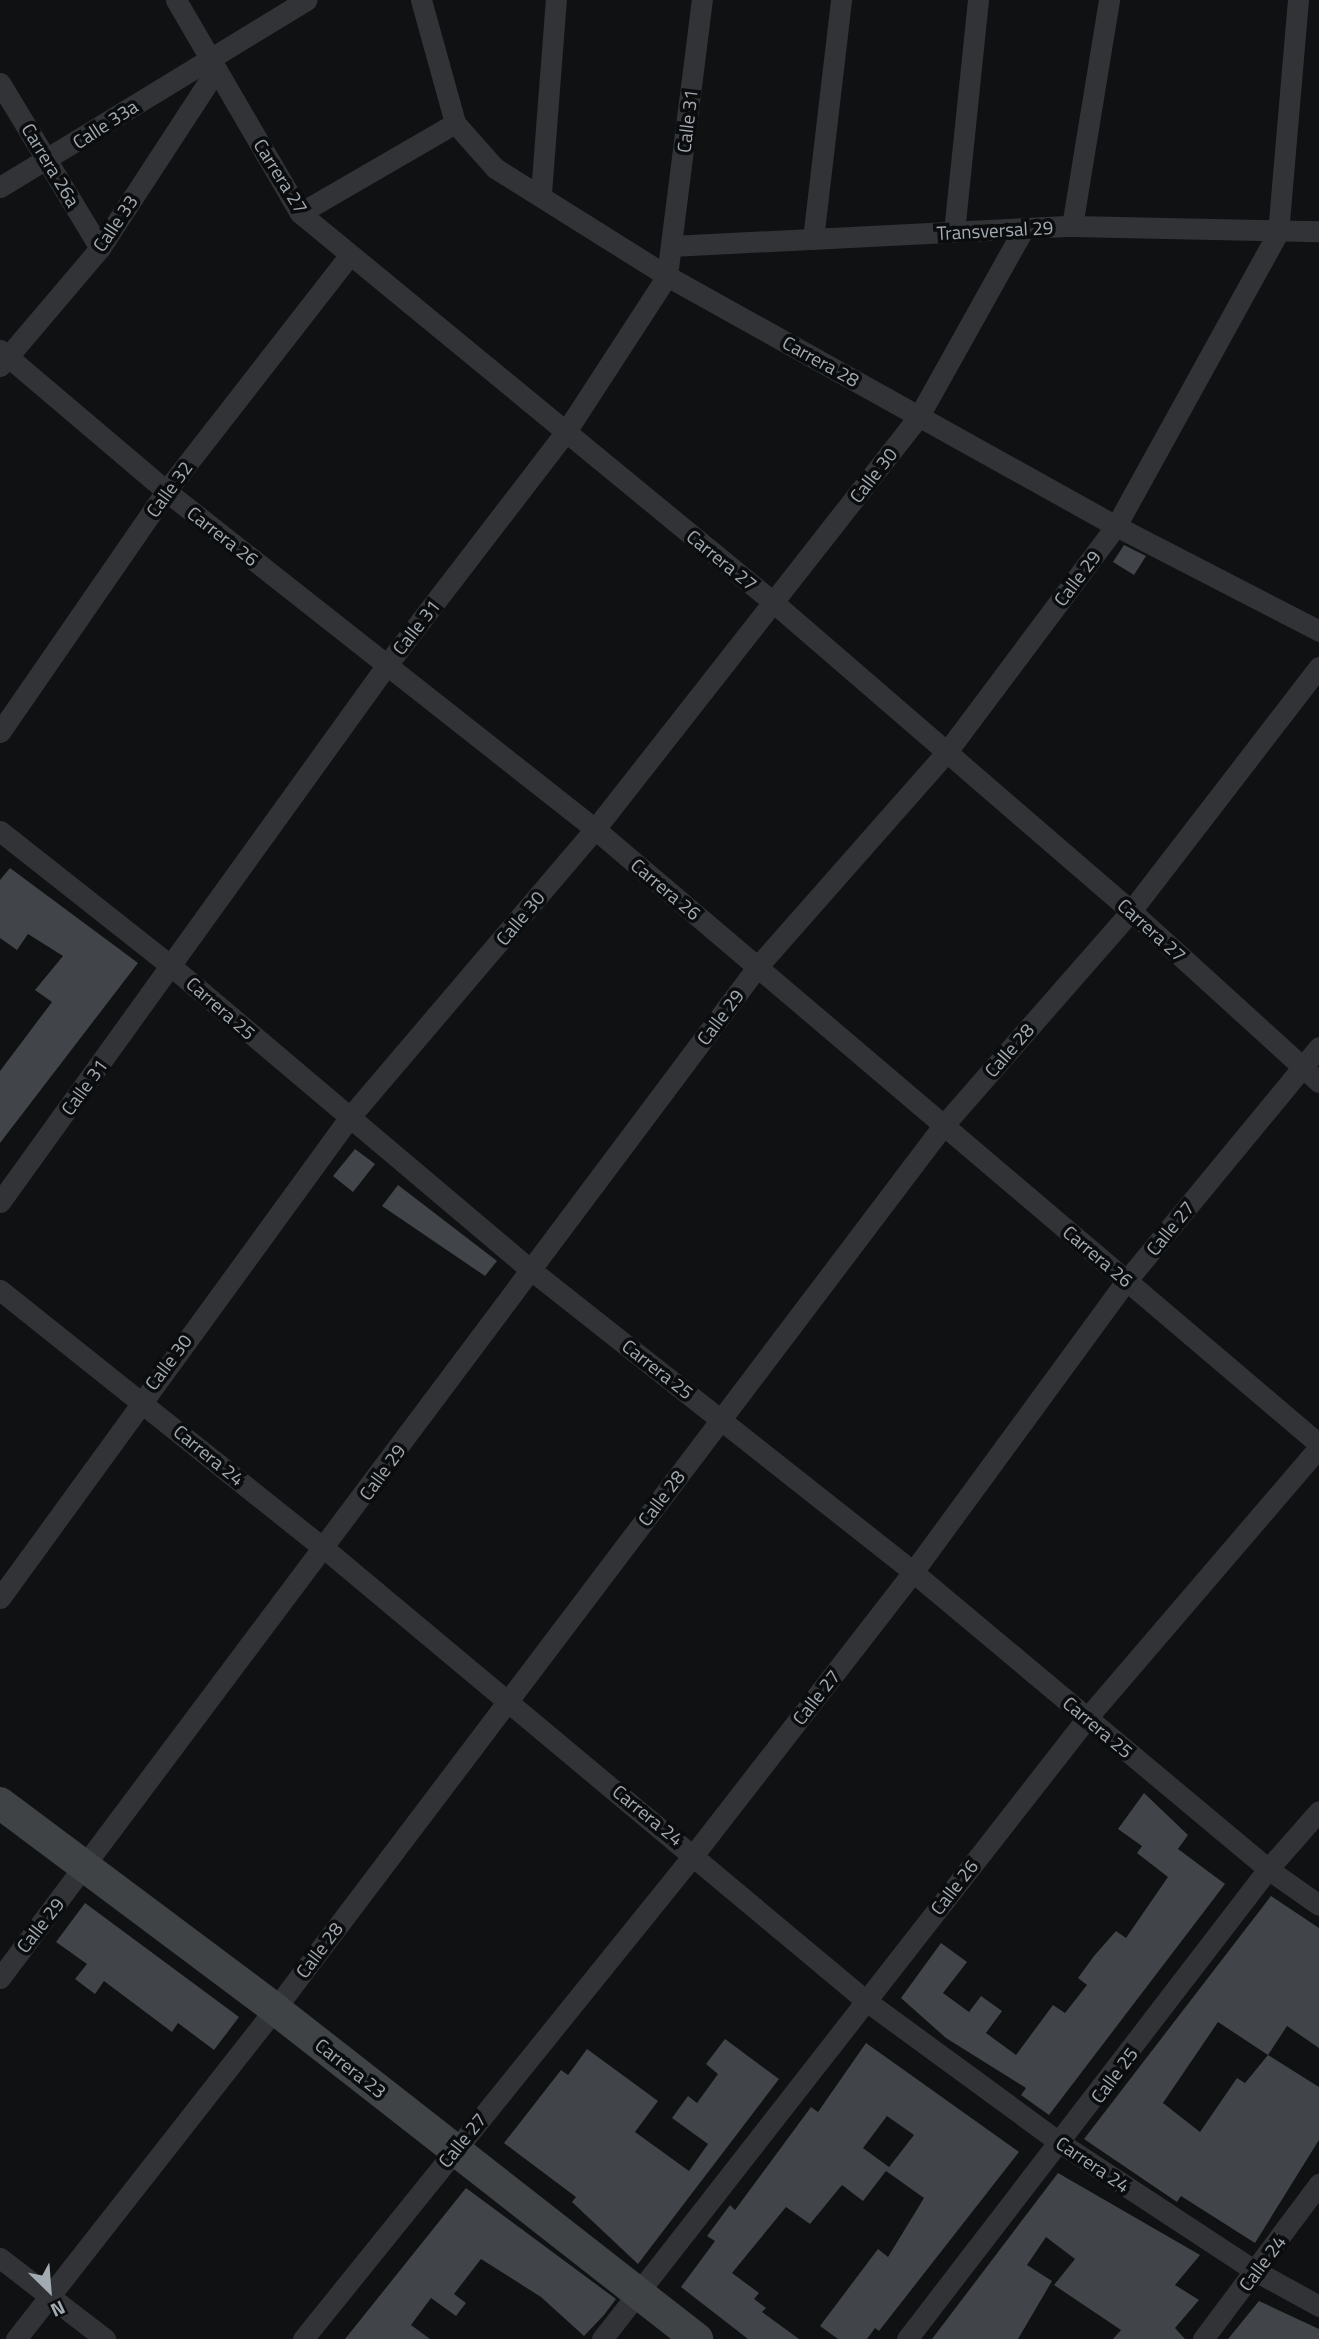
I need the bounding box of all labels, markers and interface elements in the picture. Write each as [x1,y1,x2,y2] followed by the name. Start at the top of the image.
[672,88,702,154] street label: Calle 31
[68,95,142,153] street label: Calle 33a
[17,119,85,211] street label: Carrera 26a
[249,134,313,218] street label: Carrera 27
[88,190,142,256] street label: Calle 33
[936,216,1054,244] street label: Transversal 29
[779,331,863,391] street label: Carrera 28
[844,443,902,507] street label: Calle 30
[141,457,197,521] street label: Calle 32
[183,501,263,571] street label: Carrera 26
[682,525,762,595] street label: Carrera 27
[1049,546,1105,610] street label: Calle 29
[387,595,445,659] street label: Calle 31
[627,853,705,925] street label: Carrera 26
[491,886,549,950] street label: Calle 30
[1113,893,1191,967] street label: Carrera 27
[182,972,260,1044] street label: Carrera 25
[692,985,748,1049] street label: Calle 29
[980,1018,1038,1082] street label: Calle 28
[56,1055,112,1119] street label: Calle 31
[1141,1196,1199,1260] street label: Calle 27
[1059,1220,1137,1292] street label: Carrera 26
[140,1330,196,1394] street label: Calle 30
[618,1334,698,1404] street label: Carrera 25
[169,1420,249,1490] street label: Carrera 24
[354,1440,410,1504] street label: Calle 29
[633,1466,689,1530] street label: Calle 28
[787,1665,845,1729] street label: Calle 27
[1059,1691,1137,1763] street label: Carrera 25
[608,1780,688,1850] street label: Carrera 24
[925,1855,983,1919] street label: Calle 26
[11,1893,69,1957] street label: Calle 29
[291,1918,347,1982] street label: Calle 28
[311,2033,391,2103] street label: Carrera 23
[1086,2043,1142,2107] street label: Calle 25
[433,2108,491,2172] street label: Calle 27
[1052,2131,1134,2197] street label: Carrera 24
[1234,2231,1290,2295] street label: Calle 24
[14,2255,84,2325] north arrow
[46,2294,70,2325] text: N

